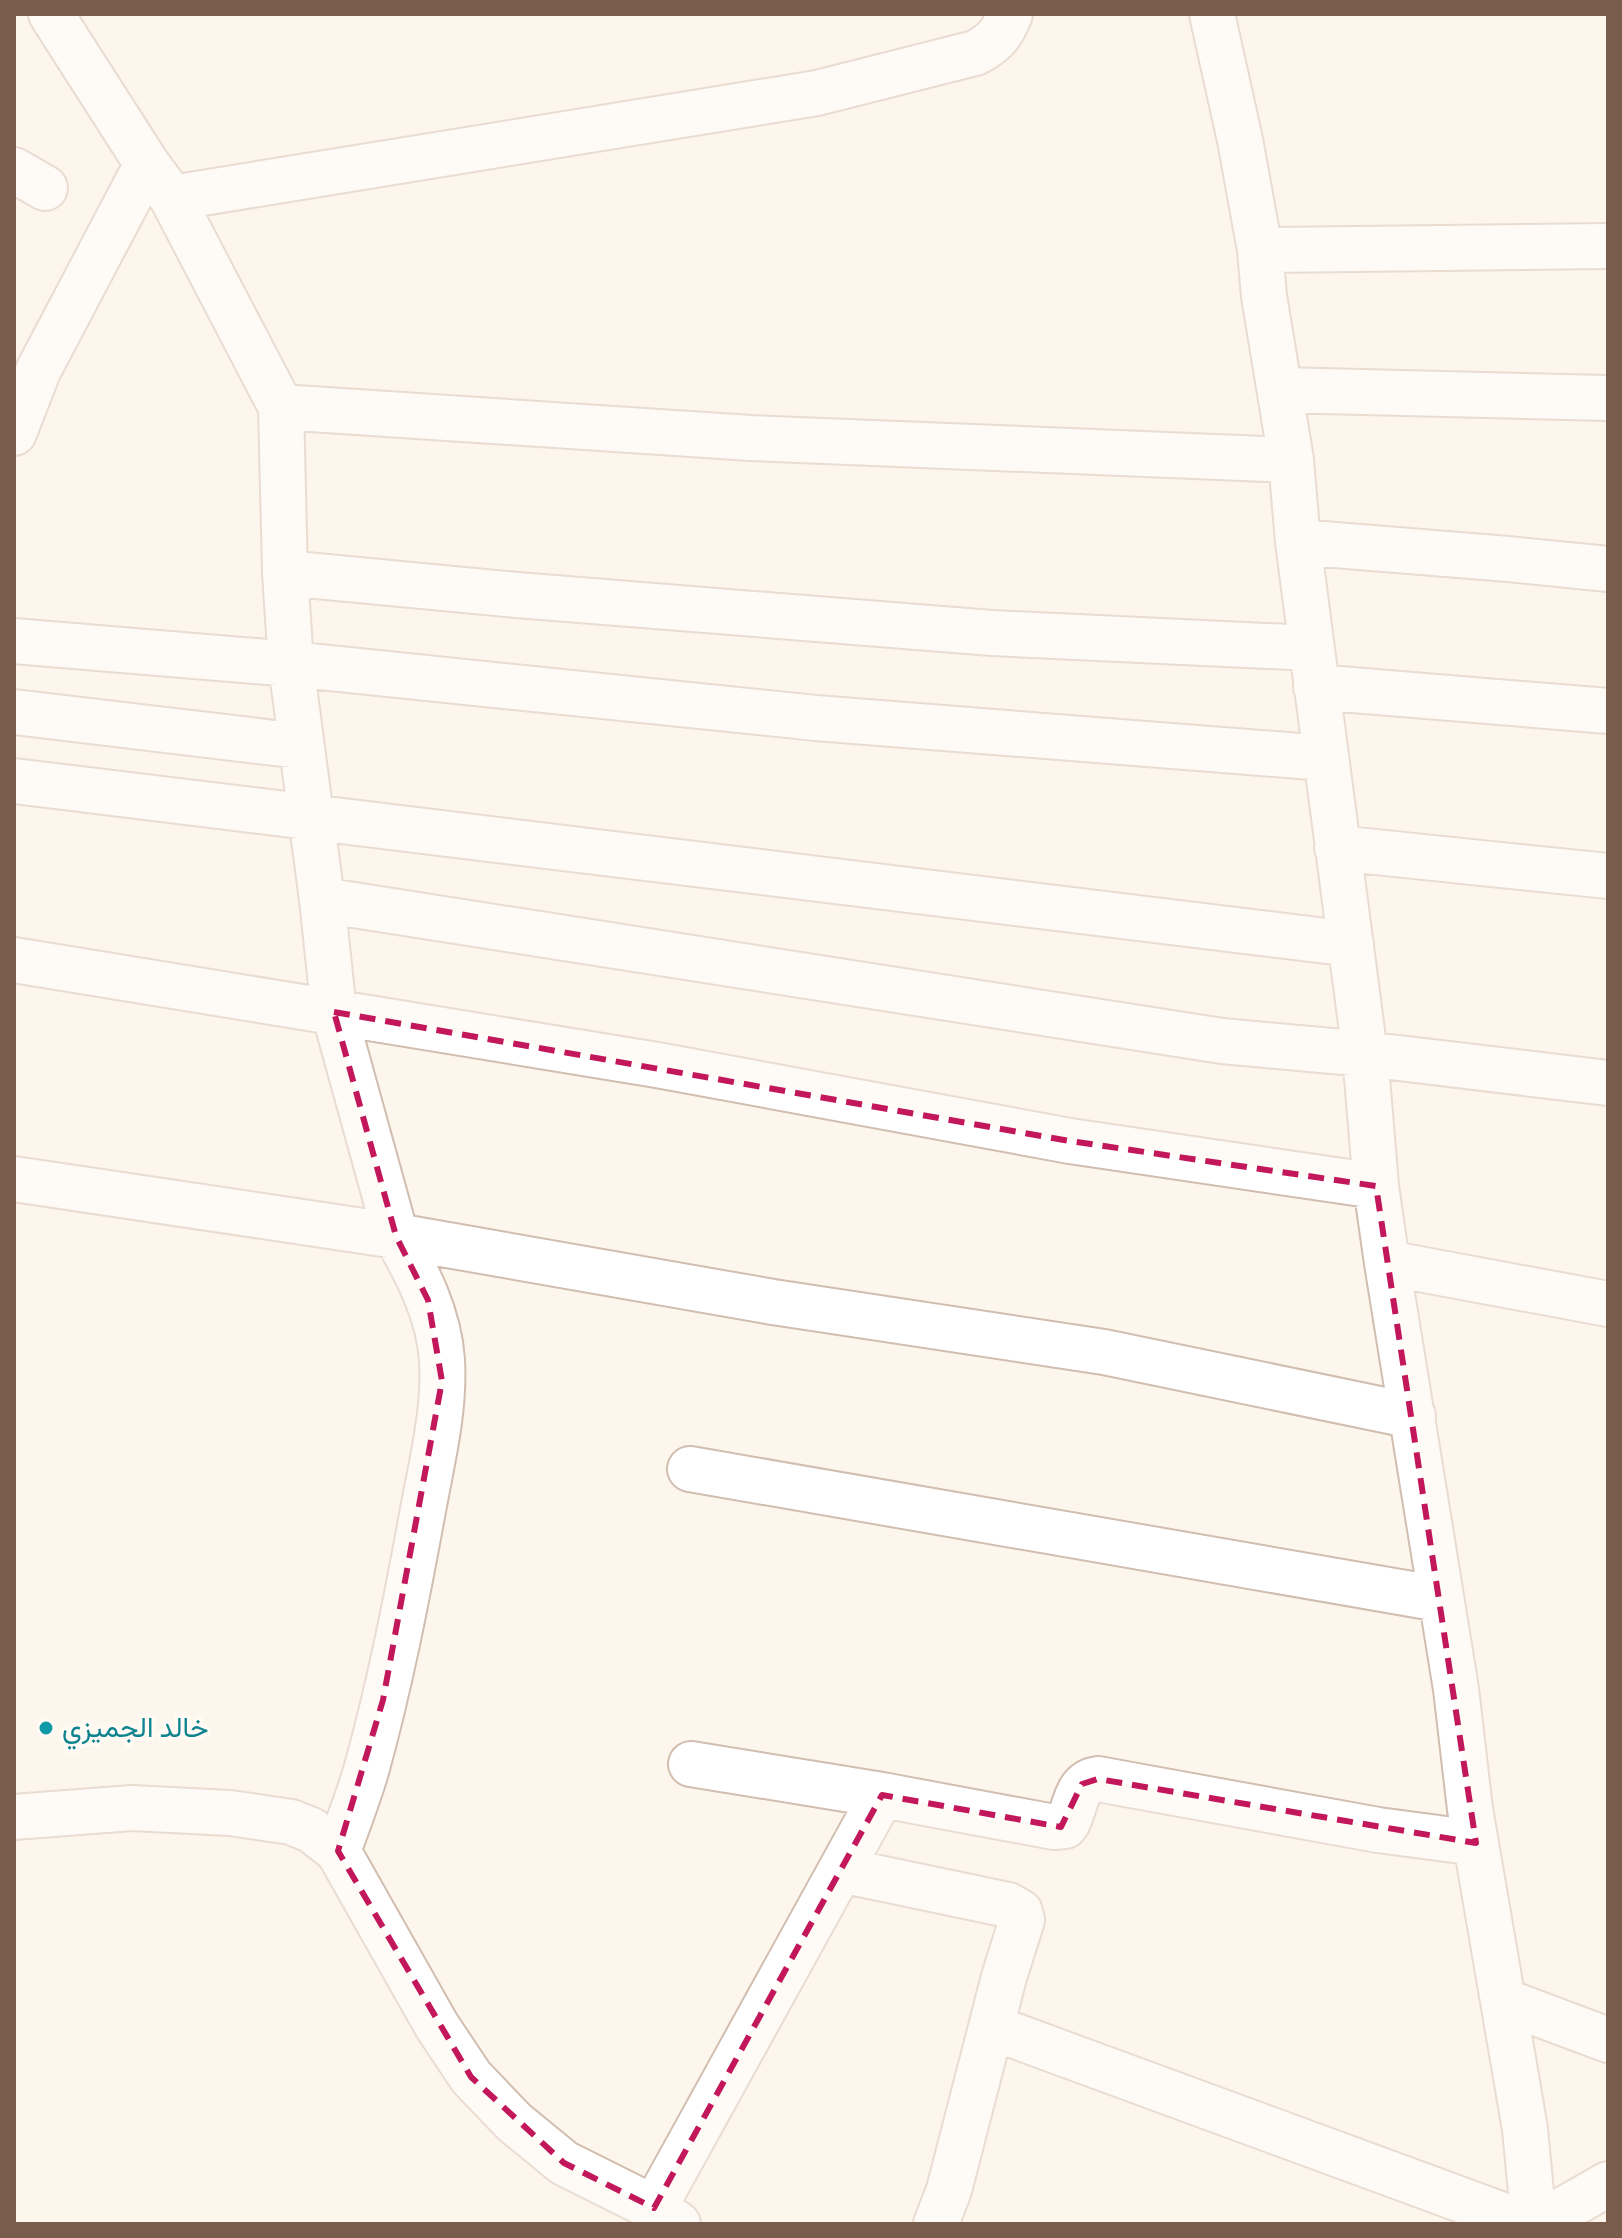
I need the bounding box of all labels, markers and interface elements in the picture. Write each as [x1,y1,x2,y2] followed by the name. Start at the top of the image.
[62,1711,209,1750] place label: خالد الجميزي
[37,1719,55,1737] marker: خالد الجميزي

